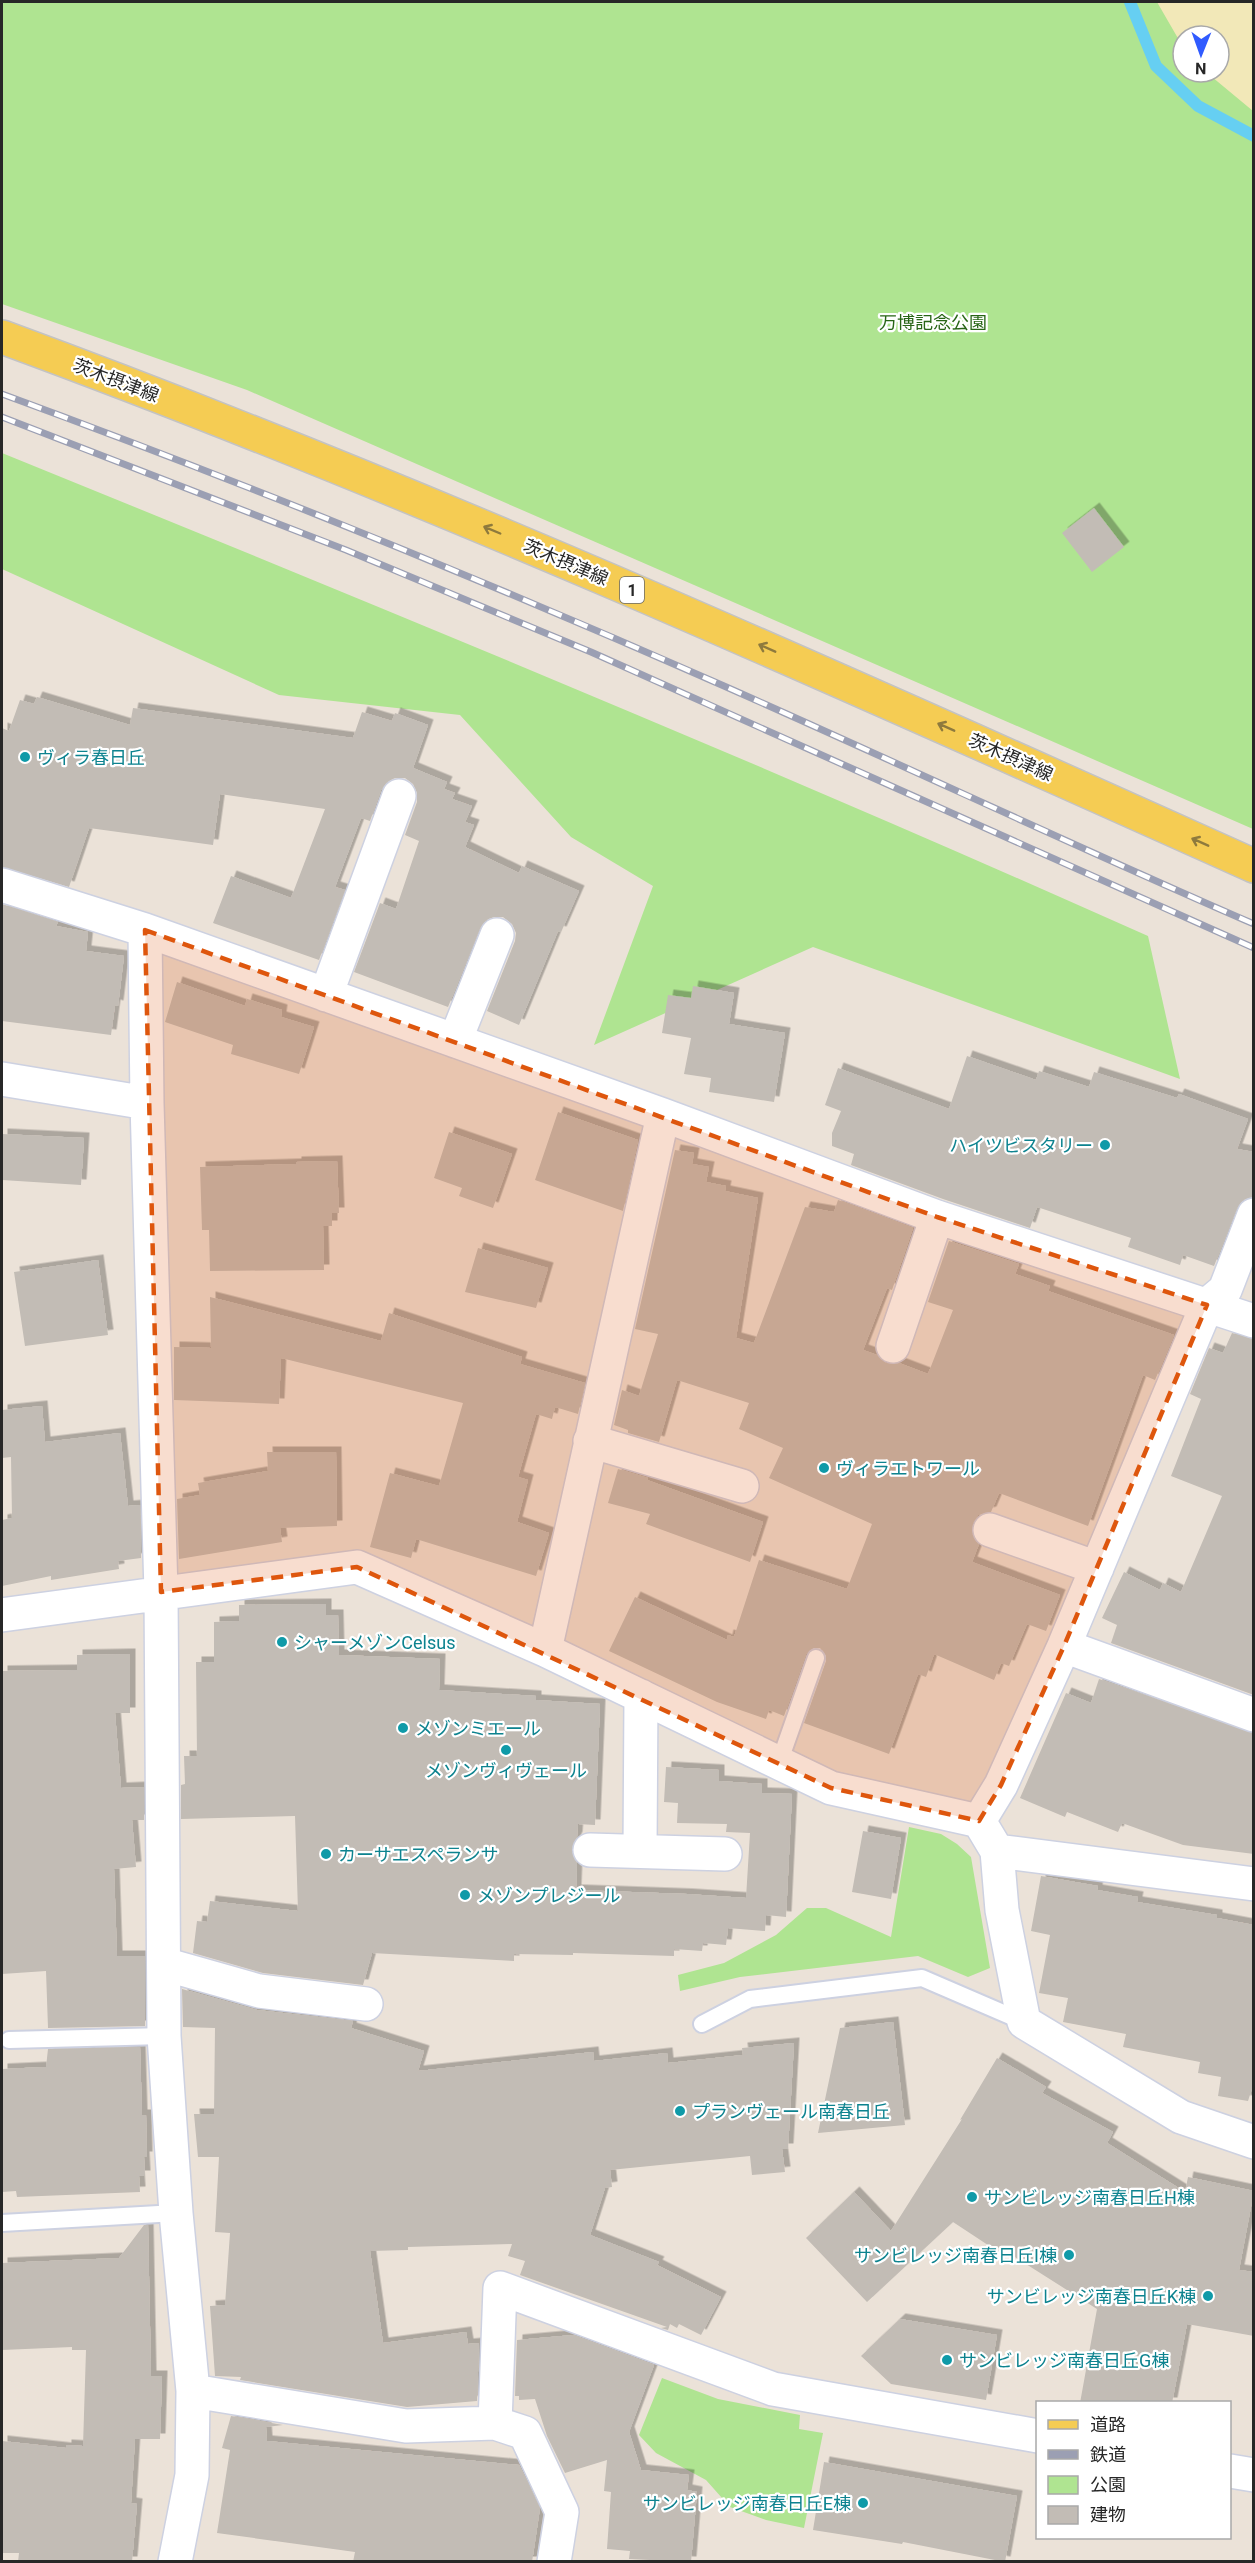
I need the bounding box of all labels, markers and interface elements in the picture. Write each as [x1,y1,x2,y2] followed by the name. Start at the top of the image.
[1171,24,1231,84] north arrow
[1195,59,1207,78] text: N
[879,312,987,333] park label: 万博記念公園
[70,354,162,406] street label: 茨木摂津線
[483,524,501,535] one-way arrow
[520,535,612,589] street label: 茨木摂津線
[620,577,644,603] road number: 1
[759,642,777,654] one-way arrow
[937,721,955,733] one-way arrow
[966,729,1056,785] street label: 茨木摂津線
[37,747,145,768] place label: ヴィラ春日丘
[18,750,32,764] marker: ヴィラ春日丘
[1192,835,1210,847] one-way arrow
[949,1135,1093,1156] place label: ハイツビスタリー
[1098,1138,1112,1152] marker: ハイツビスタリー
[836,1458,980,1479] place label: ヴィラエトワール
[817,1461,831,1475] marker: ヴィラエトワール
[294,1632,455,1653] place label: シャーメゾンCelsus
[275,1635,289,1649] marker: シャーメゾンCelsus
[415,1718,541,1739] place label: メゾンミエール
[396,1721,410,1735] marker: メゾンミエール
[499,1743,513,1757] marker: メゾンヴィヴェール
[425,1760,587,1781] place label: メゾンヴィヴェール
[338,1844,498,1865] place label: カーサエスペランサ
[319,1847,333,1861] marker: カーサエスペランサ
[477,1885,620,1906] place label: メゾンプレジール
[458,1888,472,1902] marker: メゾンプレジール
[692,2101,890,2122] place label: プランヴェール南春日丘
[673,2104,687,2118] marker: プランヴェール南春日丘
[984,2187,1195,2208] place label: サンビレッジ南春日丘H棟
[965,2190,979,2204] marker: サンビレッジ南春日丘H棟
[854,2245,1057,2266] place label: サンビレッジ南春日丘I棟
[1062,2248,1076,2262] marker: サンビレッジ南春日丘I棟
[987,2286,1196,2307] place label: サンビレッジ南春日丘K棟
[1201,2289,1215,2303] marker: サンビレッジ南春日丘K棟
[959,2350,1169,2371] place label: サンビレッジ南春日丘G棟
[940,2353,954,2367] marker: サンビレッジ南春日丘G棟
[1036,2401,1231,2539] legend
[1090,2414,1126,2435] text: 道路
[1090,2444,1126,2465] text: 鉄道
[1090,2474,1126,2495] text: 公園
[643,2493,851,2514] place label: サンビレッジ南春日丘E棟
[856,2496,870,2510] marker: サンビレッジ南春日丘E棟
[1090,2504,1126,2525] text: 建物

